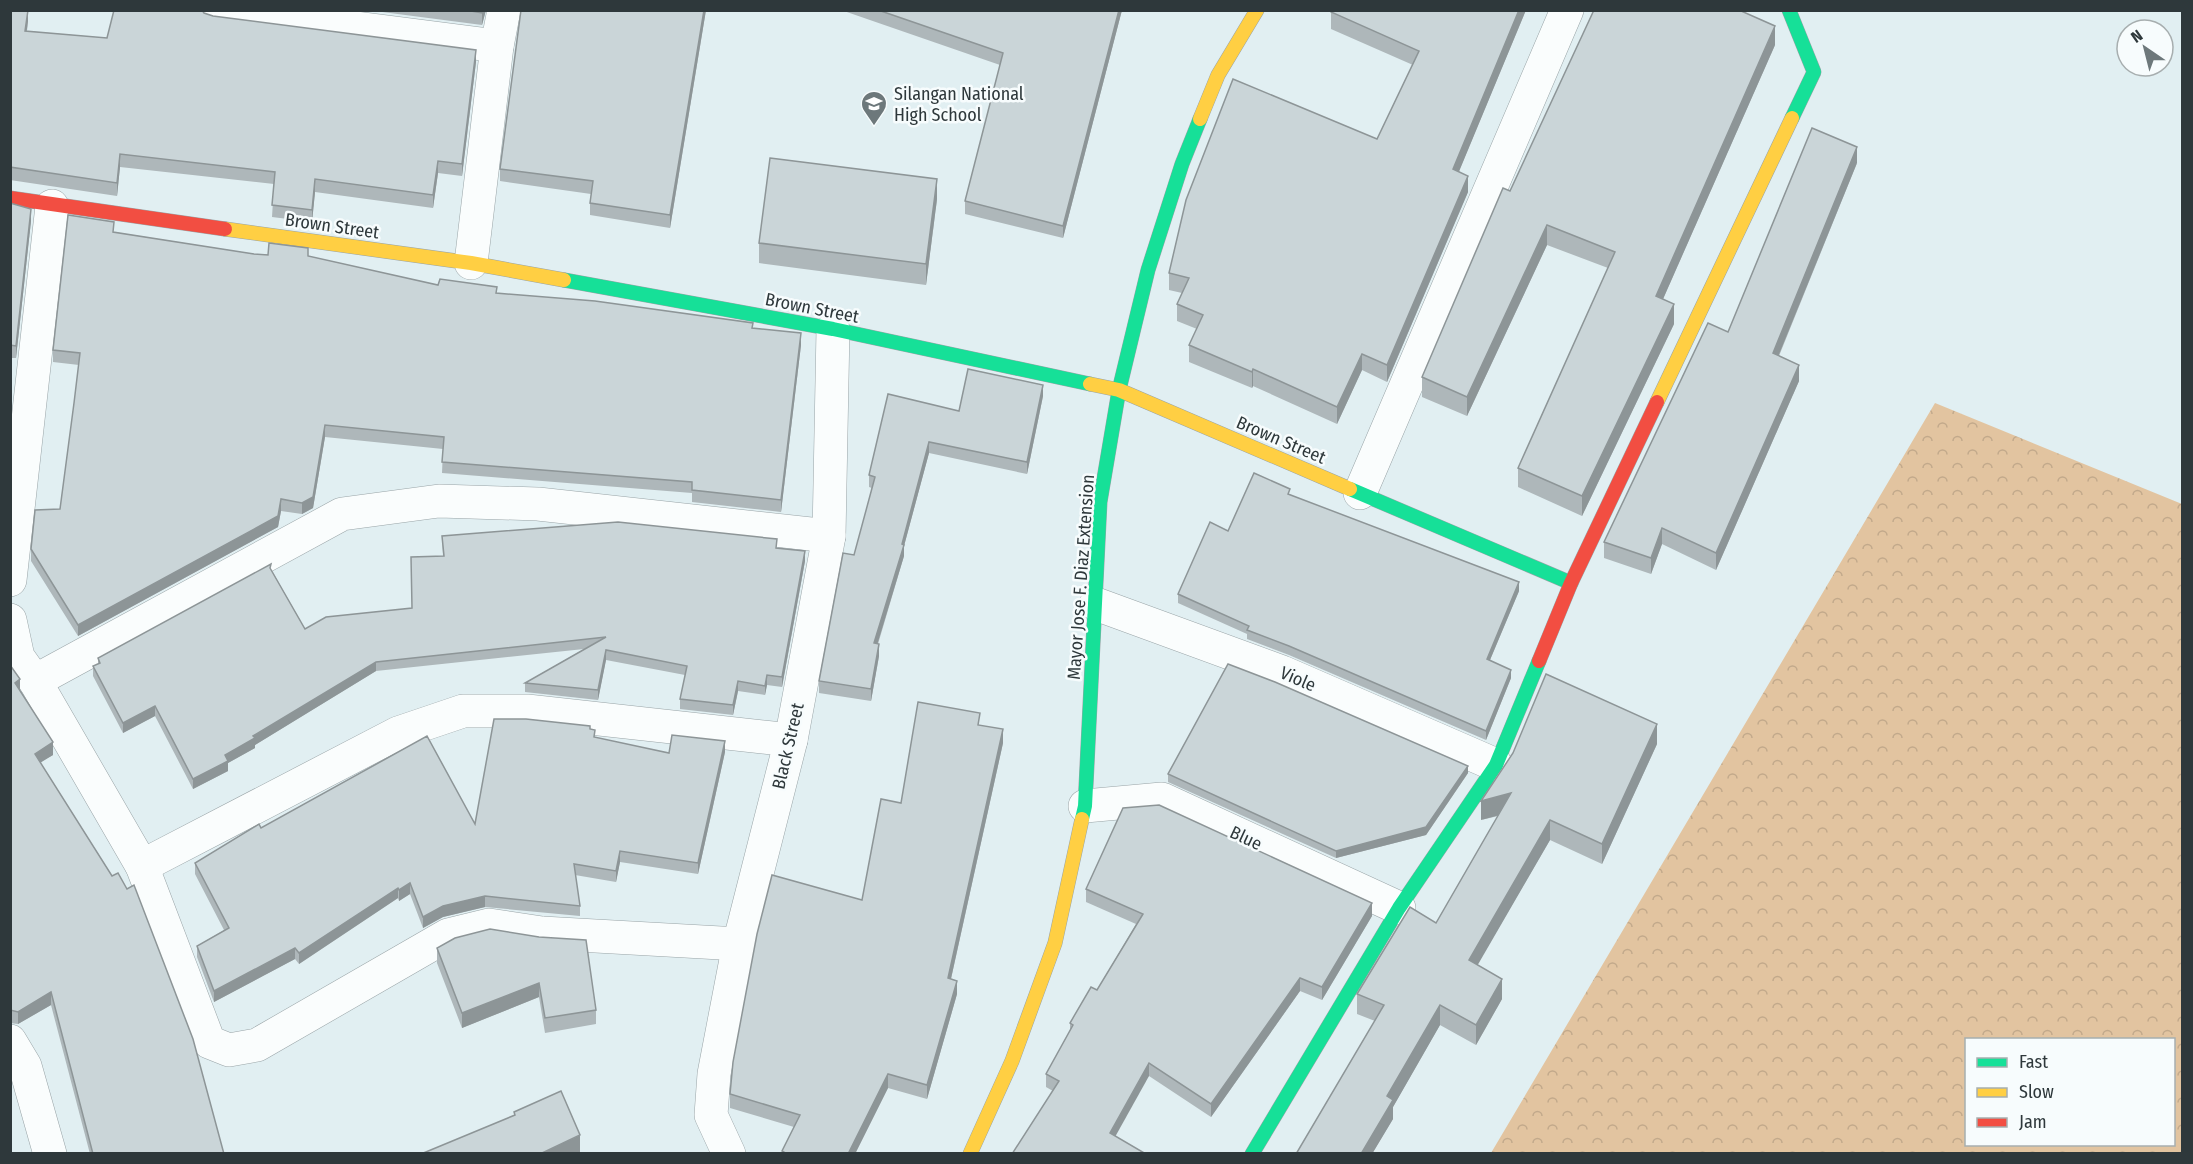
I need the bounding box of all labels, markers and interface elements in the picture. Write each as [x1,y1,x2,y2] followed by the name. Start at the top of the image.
[2115,18,2175,78] north arrow
[2127,26,2146,47] text: N
[894,83,1024,126] place label: Silangan National High School
[859,89,889,127] school or university icon: Silangan National High School
[283,209,381,244] street label: Brown Street
[763,288,861,328] street label: Brown Street
[1233,411,1329,469] street label: Brown Street
[1063,474,1099,680] street label: Mayor Jose F. Diaz Extension
[1277,662,1319,696] street label: Viole
[767,701,809,791] street label: Black Street
[1226,821,1266,855] street label: Blue
[1965,1038,2175,1146] legend
[2019,1051,2048,1073] text: Fast
[2019,1081,2054,1103] text: Slow
[2019,1111,2047,1133] text: Jam

